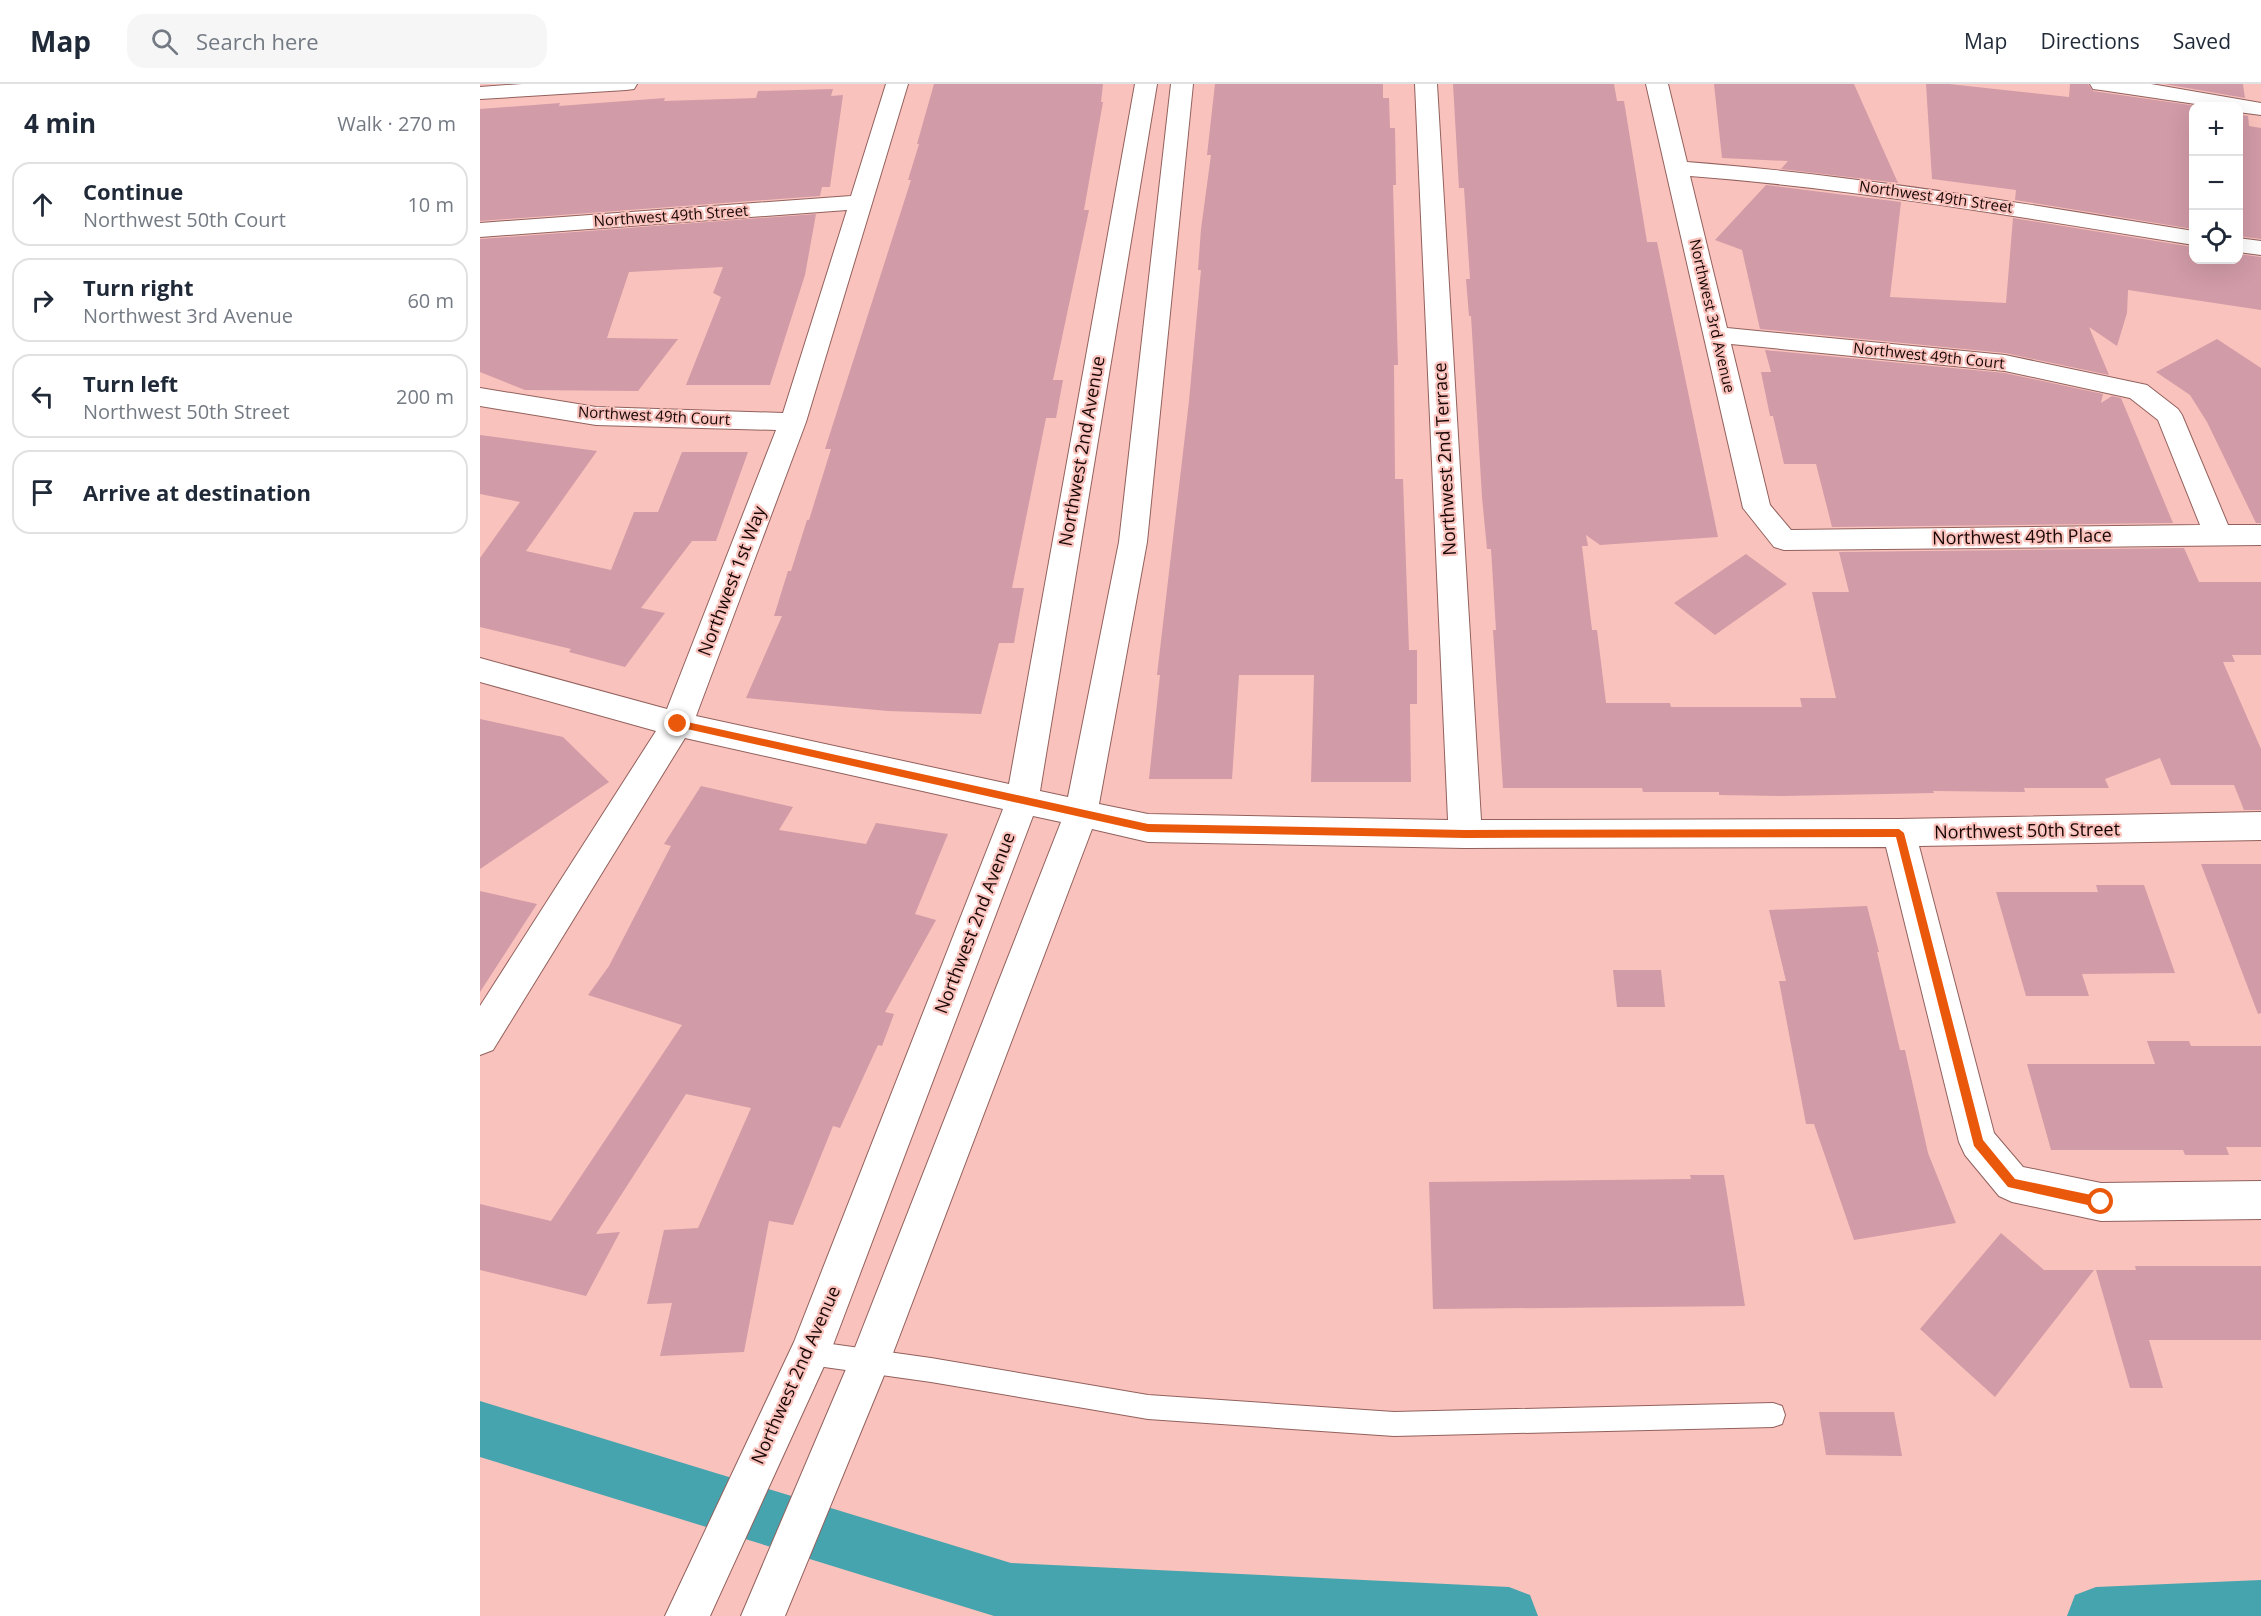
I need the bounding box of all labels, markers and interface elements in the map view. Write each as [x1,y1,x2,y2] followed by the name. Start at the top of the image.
[127,14,547,68] search box
[30,22,91,60] text: Map
[148,25,181,58] icon: search
[196,26,319,56] text: Search here
[1964,27,2007,55] text: Map
[2040,27,2140,55] text: Directions
[2173,27,2231,55] text: Saved
[2189,102,2243,264] map controls
[2189,102,2243,156] button: +
[24,105,96,141] text: 4 min
[337,110,456,137] text: Walk · 270 m
[2189,156,2243,210] button: −
[1858,175,2014,217] street label: Northwest 49th Street
[83,176,183,206] text: Continue
[26,188,59,221] icon: ahead
[407,191,454,218] text: 10 m
[593,200,749,230] street label: Northwest 49th Street
[83,206,286,233] text: Northwest 50th Court
[2189,210,2243,264] button: locate
[1686,237,1740,395] street label: Northwest 3rd Avenue
[83,272,194,302] text: Turn right
[26,284,59,317] icon: right
[407,287,454,314] text: 60 m
[83,302,293,329] text: Northwest 3rd Avenue
[1852,337,2006,373] street label: Northwest 49th Court
[1052,354,1110,548] street label: Northwest 2nd Avenue
[1427,362,1461,556] street label: Northwest 2nd Terrace
[83,368,178,398] text: Turn left
[26,380,59,413] icon: left
[396,383,454,410] text: 200 m
[83,398,290,425] text: Northwest 50th Street
[578,401,731,429] street label: Northwest 49th Court
[26,476,59,509] icon: arrive
[83,477,311,507] text: Arrive at destination
[691,501,771,659] street label: Northwest 1st Way
[1932,522,2112,550] street label: Northwest 49th Place
[664,710,690,736] route end
[1934,816,2120,844] street label: Northwest 50th Street
[928,828,1020,1017] street label: Northwest 2nd Avenue
[2087,1188,2113,1214] route start
[745,1282,845,1467] street label: Northwest 2nd Avenue

